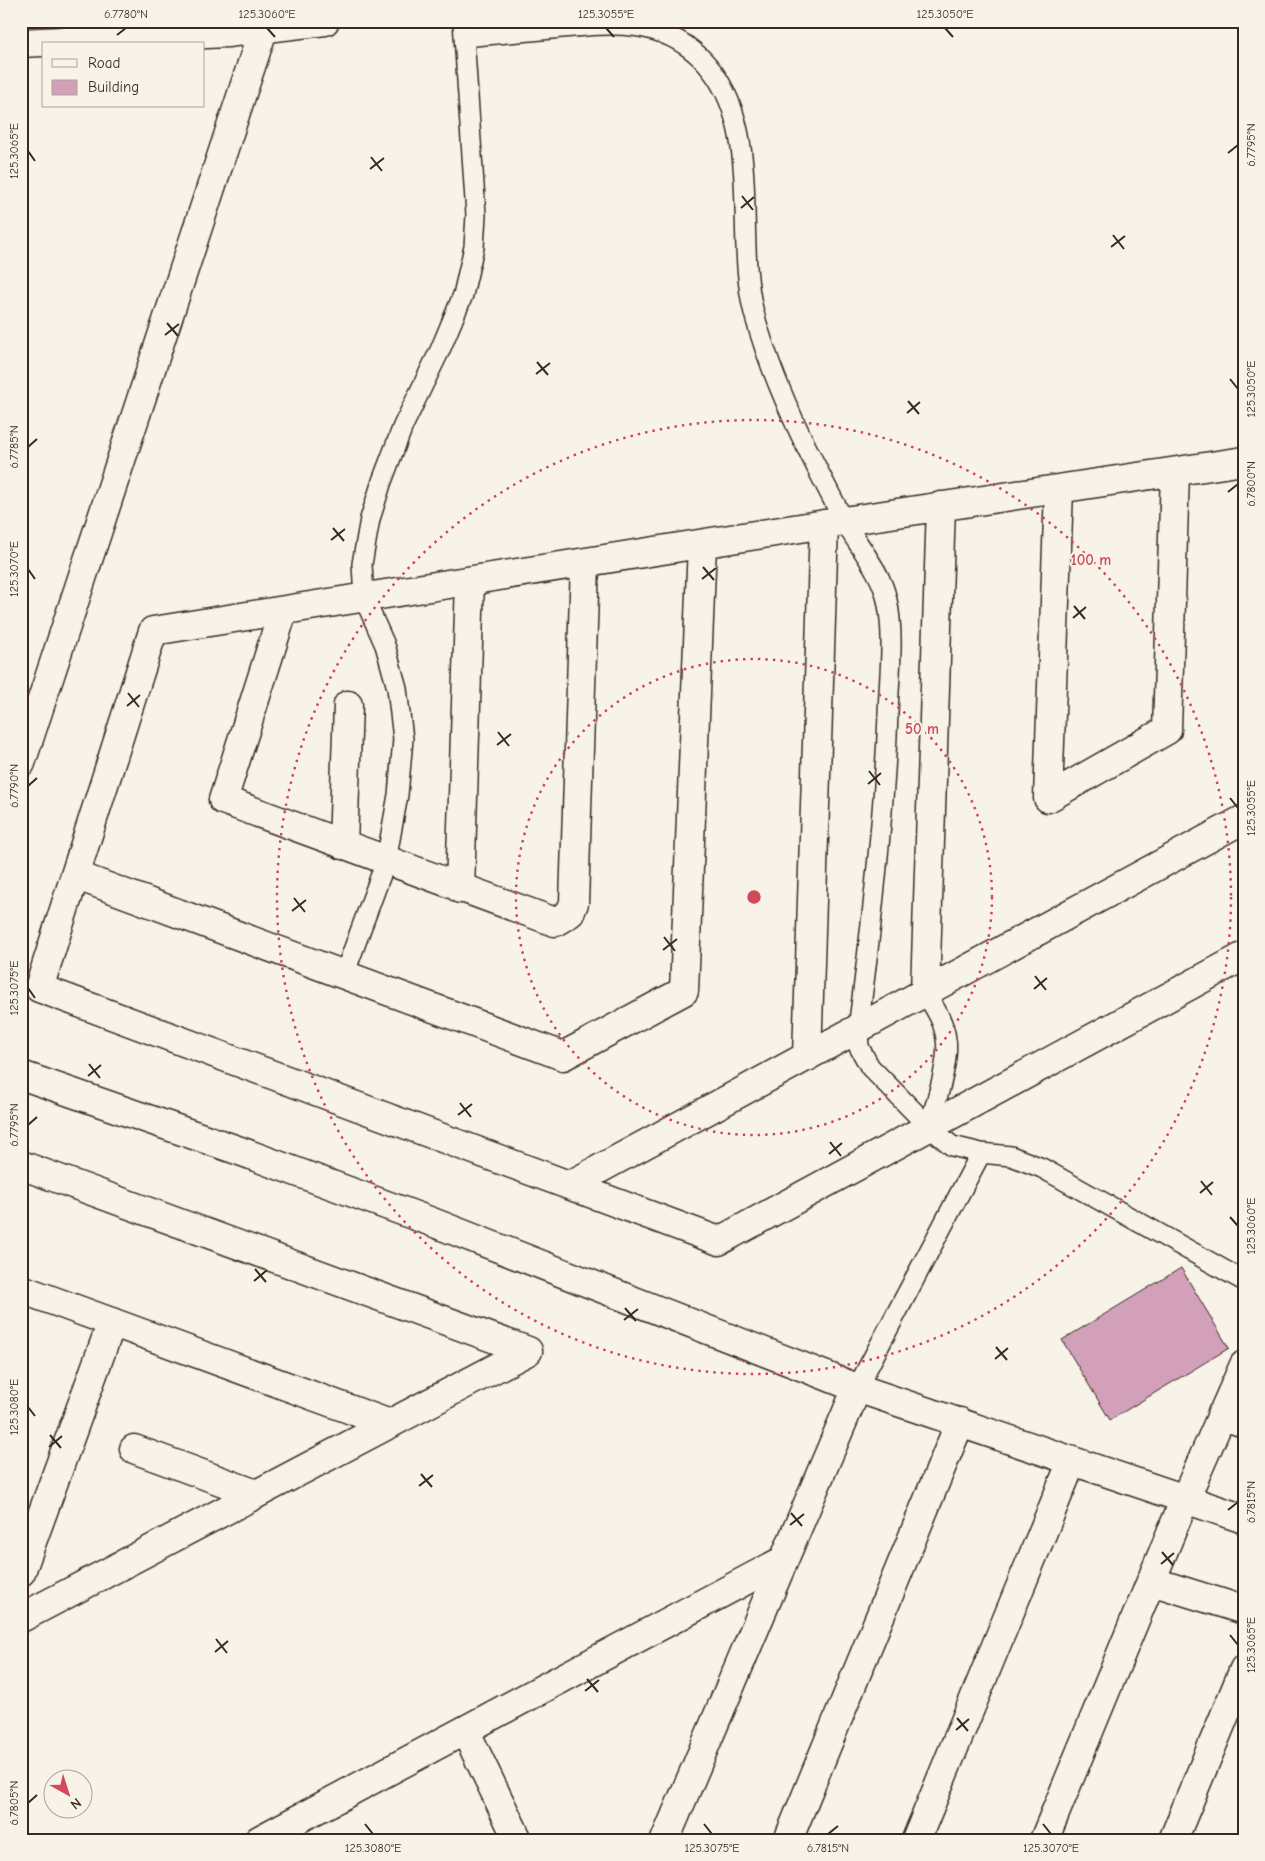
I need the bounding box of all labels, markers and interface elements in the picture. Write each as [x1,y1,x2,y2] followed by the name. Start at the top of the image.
[104,7,148,21] text: 6.7780°N
[239,7,295,21] text: 125.3060°E
[578,7,634,21] text: 125.3055°E
[917,7,973,21] text: 125.3050°E
[42,42,205,108] legend
[88,54,120,72] text: Road
[88,78,139,96] text: Building
[7,123,21,179] text: 125.3065°E
[1244,123,1258,167] text: 6.7795°N
[1244,361,1258,417] text: 125.3050°E
[7,425,21,469] text: 6.7785°N
[1244,461,1258,507] text: 6.7800°N
[7,541,21,597] text: 125.3070°E
[1071,551,1111,569] text: 100 m
[905,720,939,738] text: 50 m
[7,764,21,808] text: 6.7790°N
[1244,780,1258,836] text: 125.3055°E
[745,888,763,906] centre of rings
[7,960,21,1016] text: 125.3075°E
[7,1103,21,1147] text: 6.7795°N
[1244,1198,1258,1254] text: 125.3060°E
[7,1379,21,1435] text: 125.3080°E
[1244,1481,1258,1523] text: 6.7815°N
[1244,1617,1258,1673] text: 125.3065°E
[42,1768,92,1818] north arrow
[7,1781,21,1825] text: 6.7805°N
[67,1794,85,1813] text: N
[345,1841,401,1855] text: 125.3080°E
[684,1841,740,1855] text: 125.3075°E
[807,1841,849,1855] text: 6.7815°N
[1023,1841,1079,1855] text: 125.3070°E

